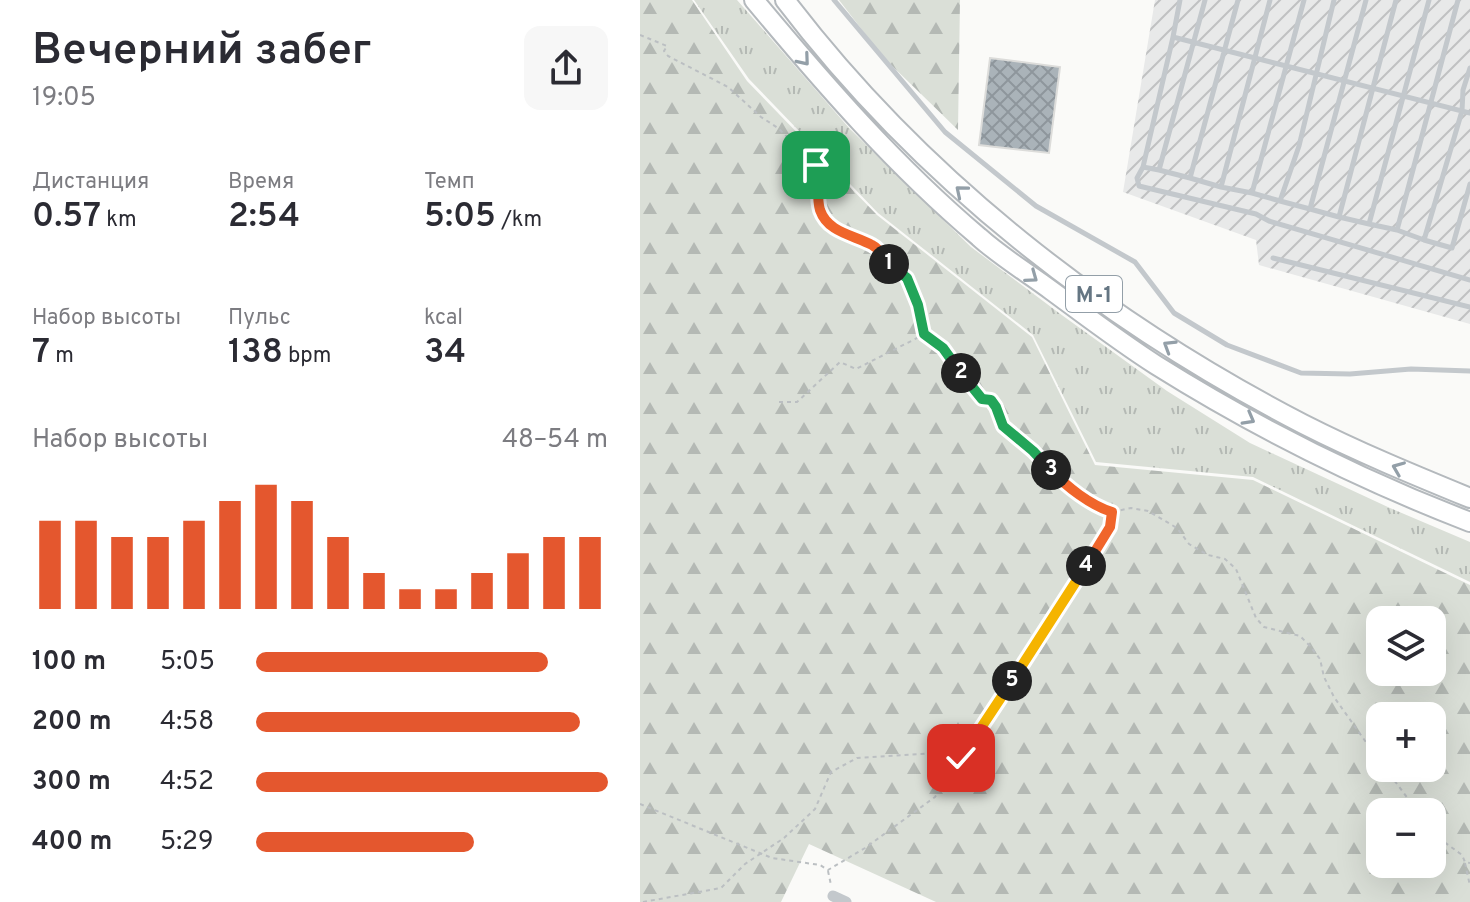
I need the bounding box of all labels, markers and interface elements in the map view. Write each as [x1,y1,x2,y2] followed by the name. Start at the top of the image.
[32,24,371,80] text: Вечерний забег
[524,26,608,110] button: share
[794,50,809,65] one-way arrow
[32,82,96,115] text: 19:05
[782,131,850,199] pin
[794,143,838,187] icon: arrive
[32,169,149,196] text: Дистанция
[228,169,294,196] text: Время
[424,169,475,196] text: Темп
[955,186,970,201] one-way arrow
[32,196,101,239] text: 0.57
[228,196,300,239] text: 2:54
[424,196,496,239] text: 5:05
[101,207,137,234] text: km
[496,207,542,234] text: /km
[869,244,909,284] pin: 1
[885,250,893,277] text: 1
[1023,267,1038,281] one-way arrow
[1066,276,1122,312] road number: М-1
[32,305,181,332] text: Набор высоты
[228,305,291,332] text: Пульс
[424,305,463,332] text: kcal
[32,332,50,375] text: 7
[228,332,283,375] text: 138
[424,332,466,375] text: 34
[1163,341,1177,356] one-way arrow
[50,343,74,370] text: m
[283,343,331,370] text: bpm
[941,353,981,393] pin: 2
[954,359,968,386] text: 2
[1241,409,1255,425] one-way arrow
[32,424,208,457] text: Набор высоты
[502,424,608,457] text: 48–54 m
[1031,450,1071,490] pin: 3
[1044,456,1058,483] text: 3
[1392,462,1406,478] one-way arrow
[1066,546,1106,586] pin: 4
[1079,552,1093,579] text: 4
[1366,606,1446,878] map controls
[1366,606,1446,686] button: layers
[32,646,106,679] text: 100 m
[160,646,215,679] text: 5:05
[992,661,1032,701] pin: 5
[1005,667,1019,694] text: 5
[1366,702,1446,782] button: +
[32,706,111,739] text: 200 m
[160,706,214,739] text: 4:58
[927,724,995,792] pin
[939,736,983,780] icon: check
[32,766,111,799] text: 300 m
[160,766,214,799] text: 4:52
[1366,798,1446,878] button: −
[32,826,112,859] text: 400 m
[160,826,213,859] text: 5:29

